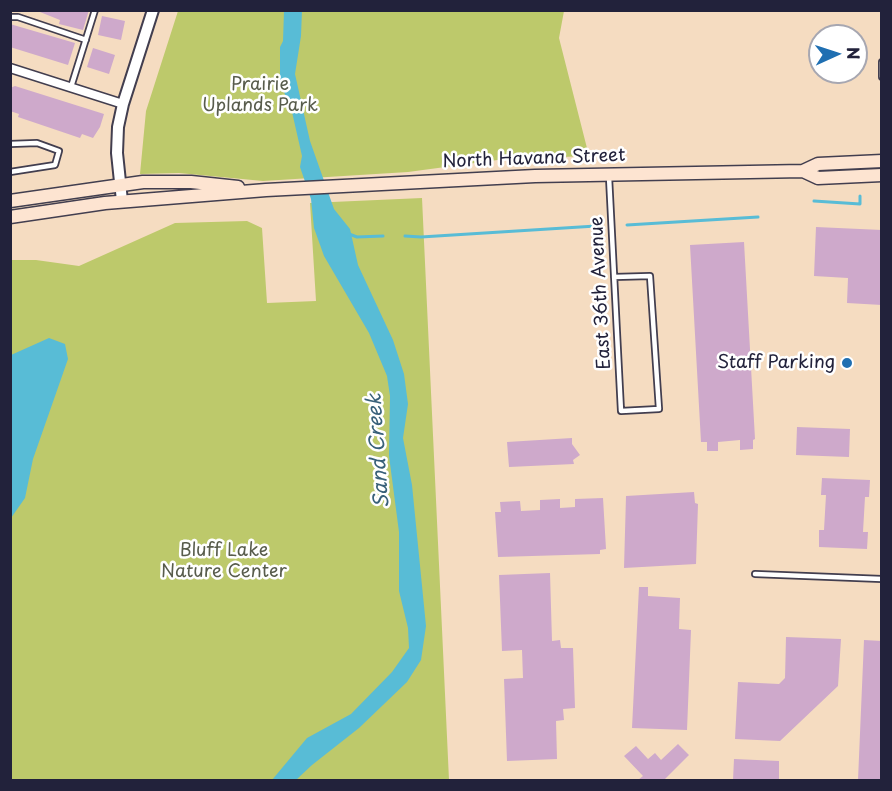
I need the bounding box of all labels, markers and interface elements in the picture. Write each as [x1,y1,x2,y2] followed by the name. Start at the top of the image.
[808,24,868,84] north arrow
[842,46,866,60] text: N
[202,74,318,116] park label: Prairie Uplands Park
[442,145,626,173] street label: North Havana Street
[586,216,616,370] street label: East 36th Avenue
[717,352,835,374] place label: Staff Parking
[840,356,854,370] marker: Staff Parking
[363,393,395,509] water label: Sand Creek
[161,540,287,582] park label: Bluff Lake Nature Center

